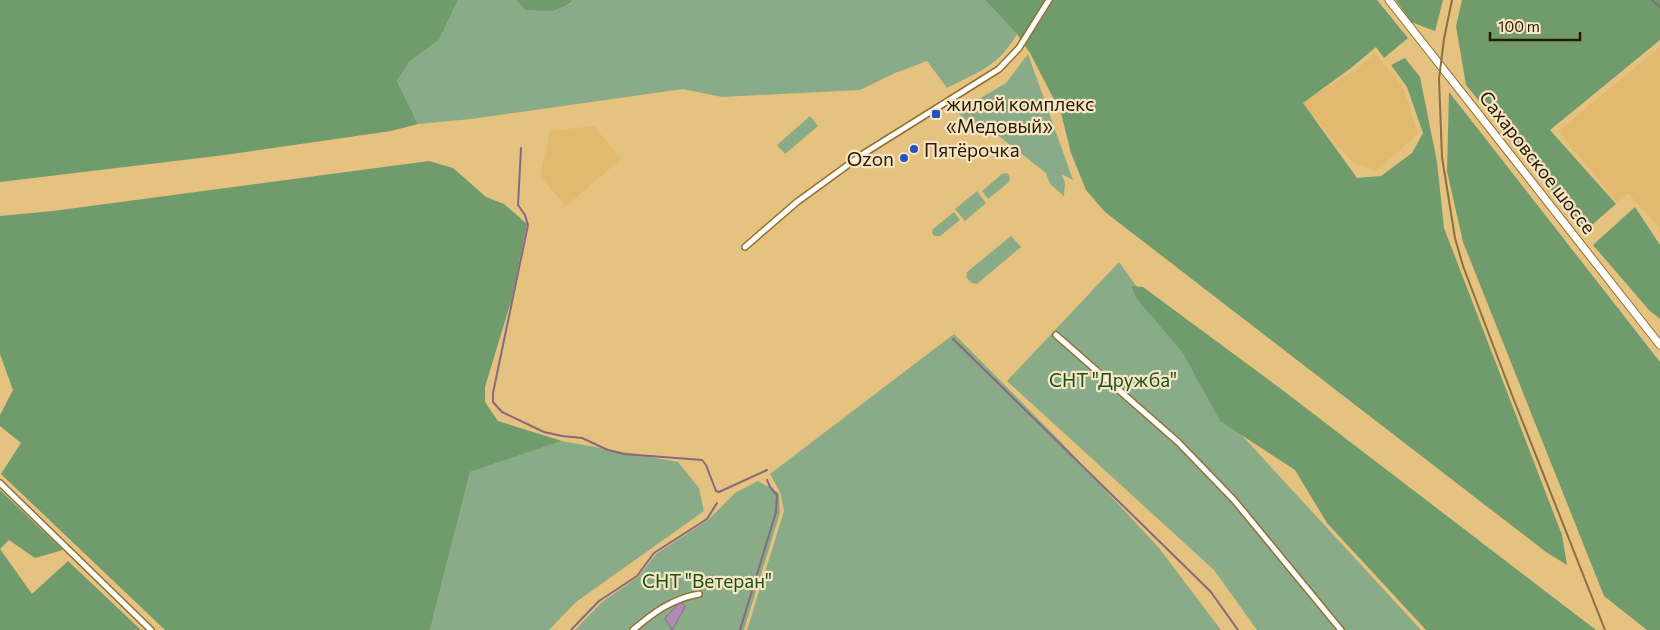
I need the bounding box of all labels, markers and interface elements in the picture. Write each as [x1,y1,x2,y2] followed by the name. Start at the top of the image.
[1490,10,1580,42] scale bar
[1498,17,1540,35] text: 100 m
[1475,86,1601,238] street label: Сахаровское шоссе
[946,92,1094,137] place label: жилой комплекс «Медовый»
[930,108,942,120] marker: жилой комплекс «Медовый»
[924,138,1020,161] place label: Пятёрочка
[908,143,920,155] marker: Пятёрочка
[847,147,894,170] place label: Ozon
[898,152,910,164] marker: Ozon
[1049,368,1177,391] park label: СНТ "Дружба"
[642,569,772,592] park label: СНТ "Ветеран"

